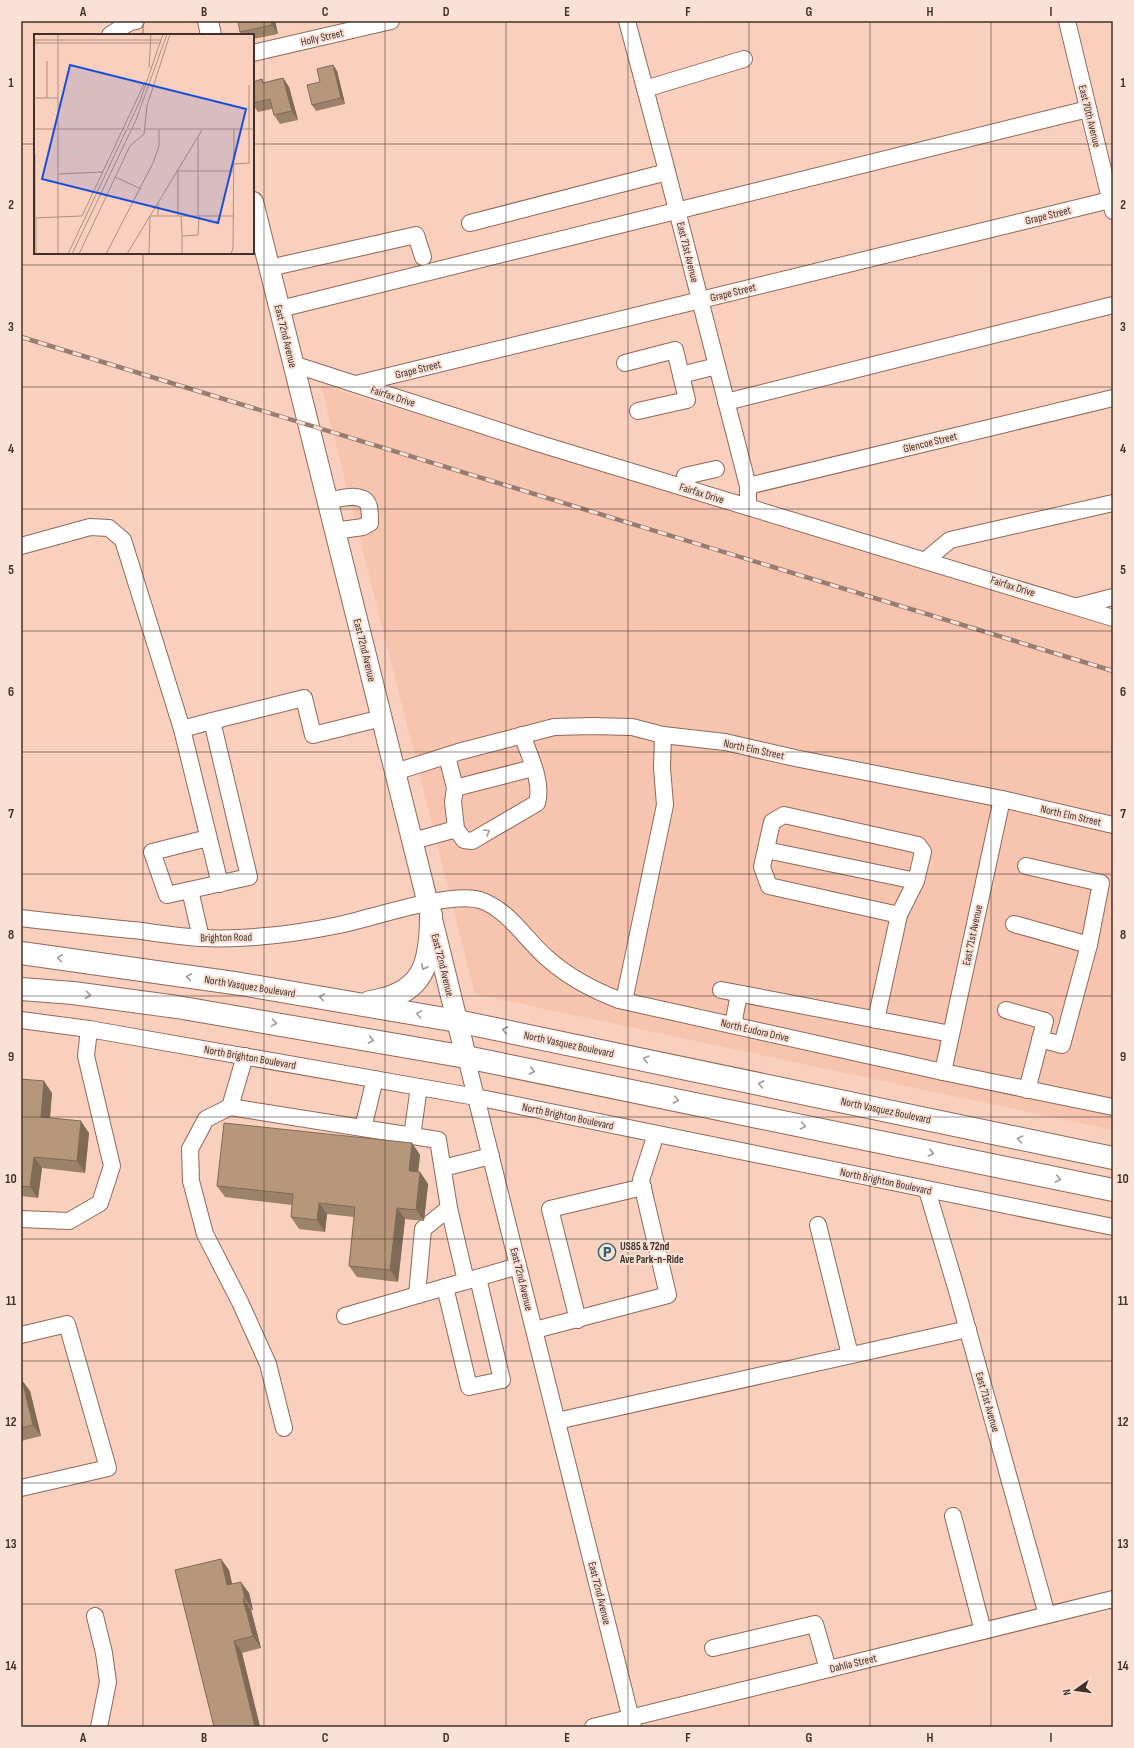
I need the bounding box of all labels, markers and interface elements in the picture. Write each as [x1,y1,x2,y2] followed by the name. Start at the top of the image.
[79,4,87,20] text: A
[201,4,207,20] text: B
[322,4,329,20] text: C
[443,4,450,20] text: D
[564,4,570,20] text: E
[685,4,691,20] text: F
[806,4,813,20] text: G
[927,4,934,20] text: H
[1050,4,1053,20] text: I
[299,26,345,49] street label: Holly Street
[34,34,254,254] inset map
[8,75,14,91] text: 1
[1120,75,1126,91] text: 1
[1076,84,1104,149] street label: East 70th Avenue
[8,197,14,213] text: 2
[1120,197,1126,213] text: 2
[1024,203,1073,227] street label: Grape Street
[674,221,701,284] street label: East 71st Avenue
[709,280,758,304] street label: Grape Street
[271,303,300,369] street label: East 72nd Avenue
[8,319,14,335] text: 3
[1120,319,1126,335] text: 3
[394,357,443,381] street label: Grape Street
[369,383,417,410] street label: Fairfax Drive
[902,429,959,455] street label: Glencoe Street
[8,441,14,457] text: 4
[1120,441,1126,457] text: 4
[678,481,726,506] street label: Fairfax Drive
[8,562,14,578] text: 5
[1120,562,1126,578] text: 5
[989,574,1037,599] street label: Fairfax Drive
[350,617,379,683] street label: East 72nd Avenue
[8,684,14,700] text: 6
[1120,684,1126,700] text: 6
[722,737,786,762] street label: North Elm Street
[1039,802,1103,829] street label: North Elm Street
[8,806,14,822] text: 7
[1120,806,1126,822] text: 7
[483,829,490,837] one-way arrow
[960,903,985,967] street label: East 71st Avenue
[8,927,14,943] text: 8
[1120,927,1126,943] text: 8
[200,931,252,944] street label: Brighton Road
[428,932,457,998] street label: East 72nd Avenue
[57,954,63,963] one-way arrow
[421,963,429,970] one-way arrow
[186,973,192,982] one-way arrow
[204,973,297,1000] street label: North Vasquez Boulevard
[85,990,91,999] one-way arrow
[319,993,325,1002] one-way arrow
[416,1010,422,1019] one-way arrow
[719,1016,790,1045] street label: North Eudora Drive
[271,1019,278,1027] one-way arrow
[502,1027,508,1035] one-way arrow
[523,1029,615,1060] street label: North Vasquez Boulevard
[368,1035,375,1044] one-way arrow
[203,1043,297,1072] street label: North Brighton Boulevard
[8,1049,14,1065] text: 9
[1120,1049,1126,1065] text: 9
[643,1056,649,1064] one-way arrow
[529,1066,535,1074] one-way arrow
[758,1080,764,1088] one-way arrow
[840,1095,932,1126] street label: North Vasquez Boulevard
[673,1096,679,1104] one-way arrow
[521,1100,615,1133] street label: North Brighton Boulevard
[800,1122,807,1130] one-way arrow
[1017,1135,1023,1143] one-way arrow
[928,1148,934,1156] one-way arrow
[839,1165,933,1198] street label: North Brighton Boulevard
[5,1171,17,1187] text: 10
[1117,1171,1129,1187] text: 10
[1055,1175,1061,1183] one-way arrow
[619,1240,684,1266] place label: US85 & 72nd Ave Park-n-Ride
[597,1242,617,1262] parking icon: US85 & 72nd Ave Park-n-Ride
[507,1246,536,1312] street label: East 72nd Avenue
[6,1293,16,1309] text: 11
[1118,1293,1128,1309] text: 11
[973,1371,1002,1434] street label: East 71st Avenue
[6,1414,17,1430] text: 12
[1118,1414,1129,1430] text: 12
[6,1536,17,1552] text: 13
[1118,1536,1129,1552] text: 13
[585,1560,614,1626] street label: East 72nd Avenue
[828,1651,879,1676] street label: Dahlia Street
[5,1658,17,1674] text: 14
[1117,1658,1129,1674] text: 14
[1056,1670,1096,1710] north arrow
[1060,1688,1074,1697] text: N
[79,1730,87,1746] text: A
[201,1730,207,1746] text: B
[322,1730,329,1746] text: C
[443,1730,450,1746] text: D
[564,1730,570,1746] text: E
[685,1730,691,1746] text: F
[806,1730,813,1746] text: G
[927,1730,934,1746] text: H
[1050,1730,1053,1746] text: I

